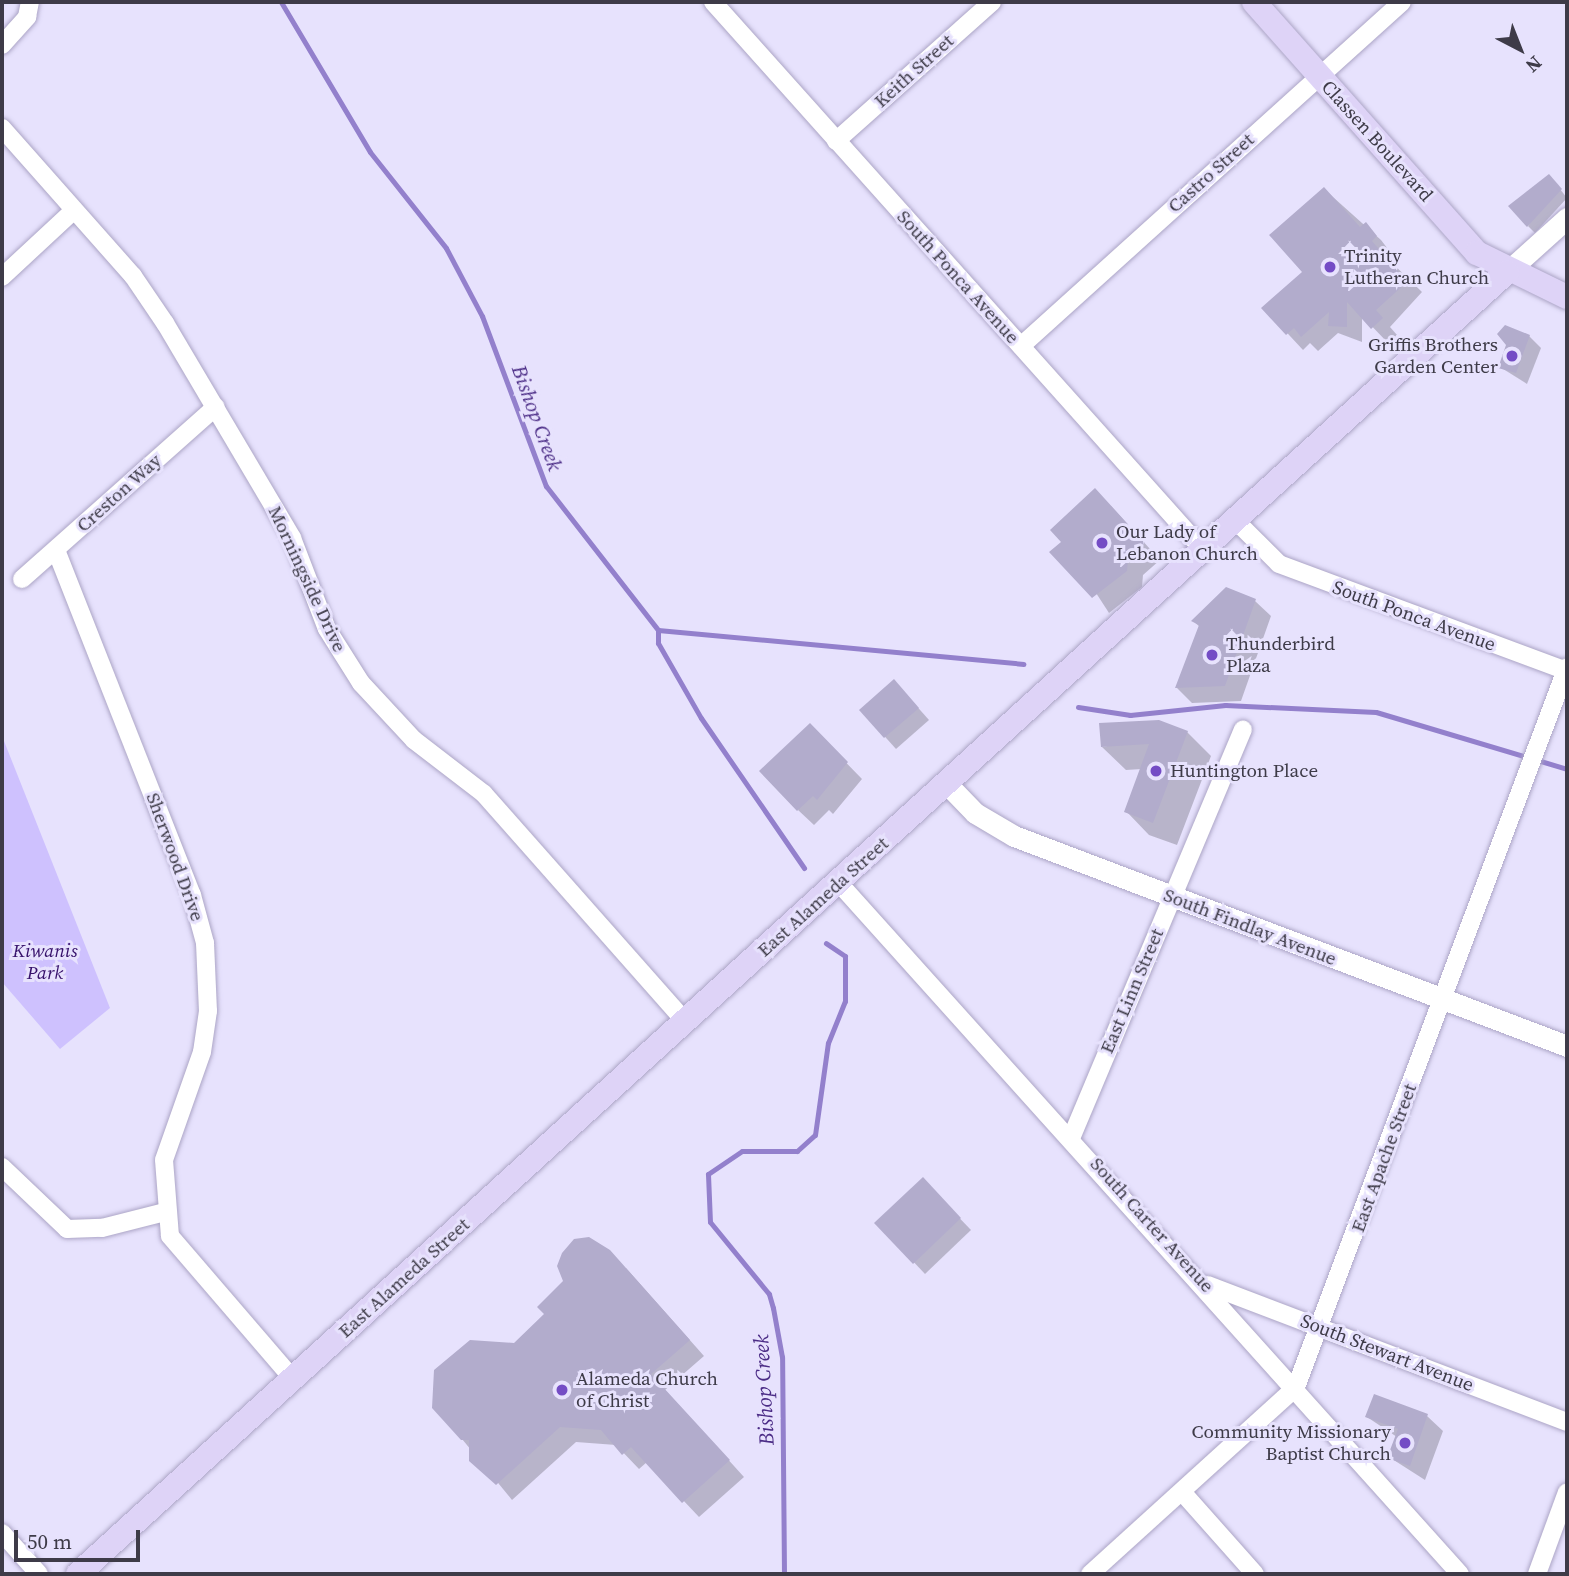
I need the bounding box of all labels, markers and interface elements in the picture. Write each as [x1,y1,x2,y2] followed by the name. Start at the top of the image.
[1485,14,1555,84] north arrow
[870,29,958,113] street label: Keith Street
[1520,50,1548,79] text: N
[1317,76,1437,206] street label: Classen Boulevard
[1163,128,1259,218] street label: Castro Street
[892,206,1024,348] street label: South Ponca Avenue
[1344,245,1489,289] place label: Trinity Lutheran Church
[1322,259,1338,275] marker: Trinity Lutheran Church
[1368,334,1498,378] place label: Griffis Brothers Garden Center
[1504,348,1520,364] marker: Griffis Brothers Garden Center
[506,362,568,474] water label: Bishop Creek
[72,449,166,537] street label: Creston Way
[263,502,351,656] street label: Morningside Drive
[1116,521,1258,565] place label: Our Lady of Lebanon Church
[1094,535,1110,551] marker: Our Lady of Lebanon Church
[1329,576,1499,656] street label: South Ponca Avenue
[1226,633,1335,677] place label: Thunderbird Plaza
[1204,647,1220,663] marker: Thunderbird Plaza
[1170,760,1318,782] place label: Huntington Place
[1148,763,1164,779] marker: Huntington Place
[141,790,209,924] street label: Sherwood Drive
[753,832,893,962] street label: East Alameda Street
[1160,884,1340,970] street label: South Findlay Avenue
[1095,925,1169,1057] street label: East Linn Street
[13,940,77,984] park label: Kiwanis Park
[1347,1081,1421,1235] street label: East Apache Street
[1085,1153,1219,1297] street label: South Carter Avenue
[334,1213,474,1343] street label: East Alameda Street
[1297,1309,1477,1397] street label: South Stewart Avenue
[749,1334,779,1446] water label: Bishop Creek
[576,1368,718,1412] place label: Alameda Church of Christ
[554,1382,570,1398] marker: Alameda Church of Christ
[1191,1421,1391,1465] place label: Community Missionary Baptist Church
[1397,1435,1413,1451] marker: Community Missionary Baptist Church
[18,1516,144,1560] scale bar
[27,1527,72,1556] text: 50 m

